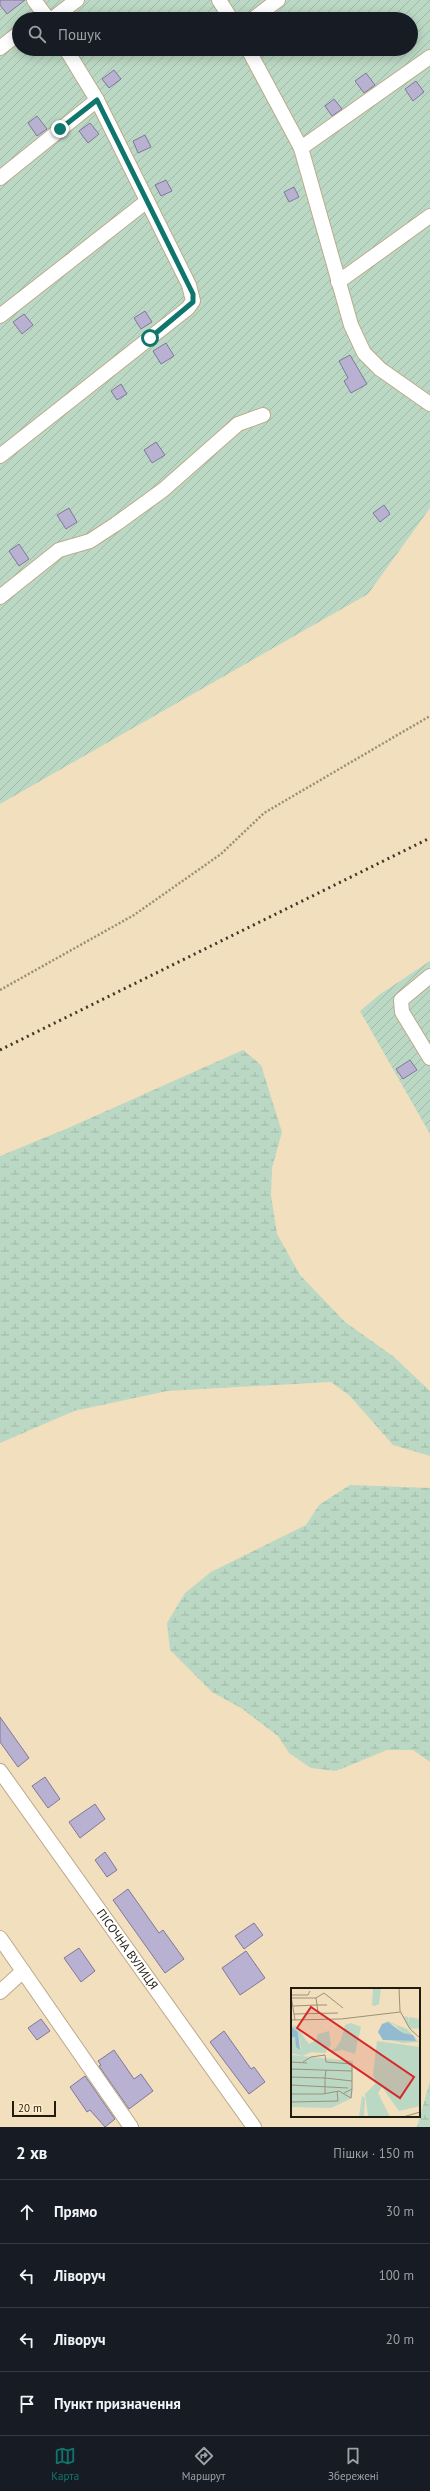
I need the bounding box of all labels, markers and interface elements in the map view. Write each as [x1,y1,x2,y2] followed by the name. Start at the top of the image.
[12,12,418,56] search box
[26,23,48,45] icon: search
[58,25,101,44] text: Пошук
[51,120,69,138] route end
[141,329,159,347] route start
[94,1906,161,1992] street label: ПІСОЧНА ВУЛИЦЯ
[291,1988,420,2117] inset map
[12,2099,56,2118] scale bar
[18,2101,42,2115] text: 20 m
[16,2142,47,2164] text: 2 хв
[333,2145,414,2162] text: Пішки · 150 m
[16,2201,38,2223] icon: ahead
[54,2202,97,2221] text: Прямо
[386,2203,414,2220] text: 30 m
[16,2265,38,2287] icon: left
[54,2266,106,2285] text: Ліворуч
[379,2267,414,2284] text: 100 m
[16,2329,38,2351] icon: left
[54,2330,106,2349] text: Ліворуч
[386,2331,414,2348] text: 20 m
[16,2393,38,2415] icon: arrive
[54,2394,181,2413] text: Пункт призначення
[51,2445,79,2483] tab: Карта
[182,2445,225,2483] tab: Маршрут
[328,2445,379,2483] tab: Збережені

